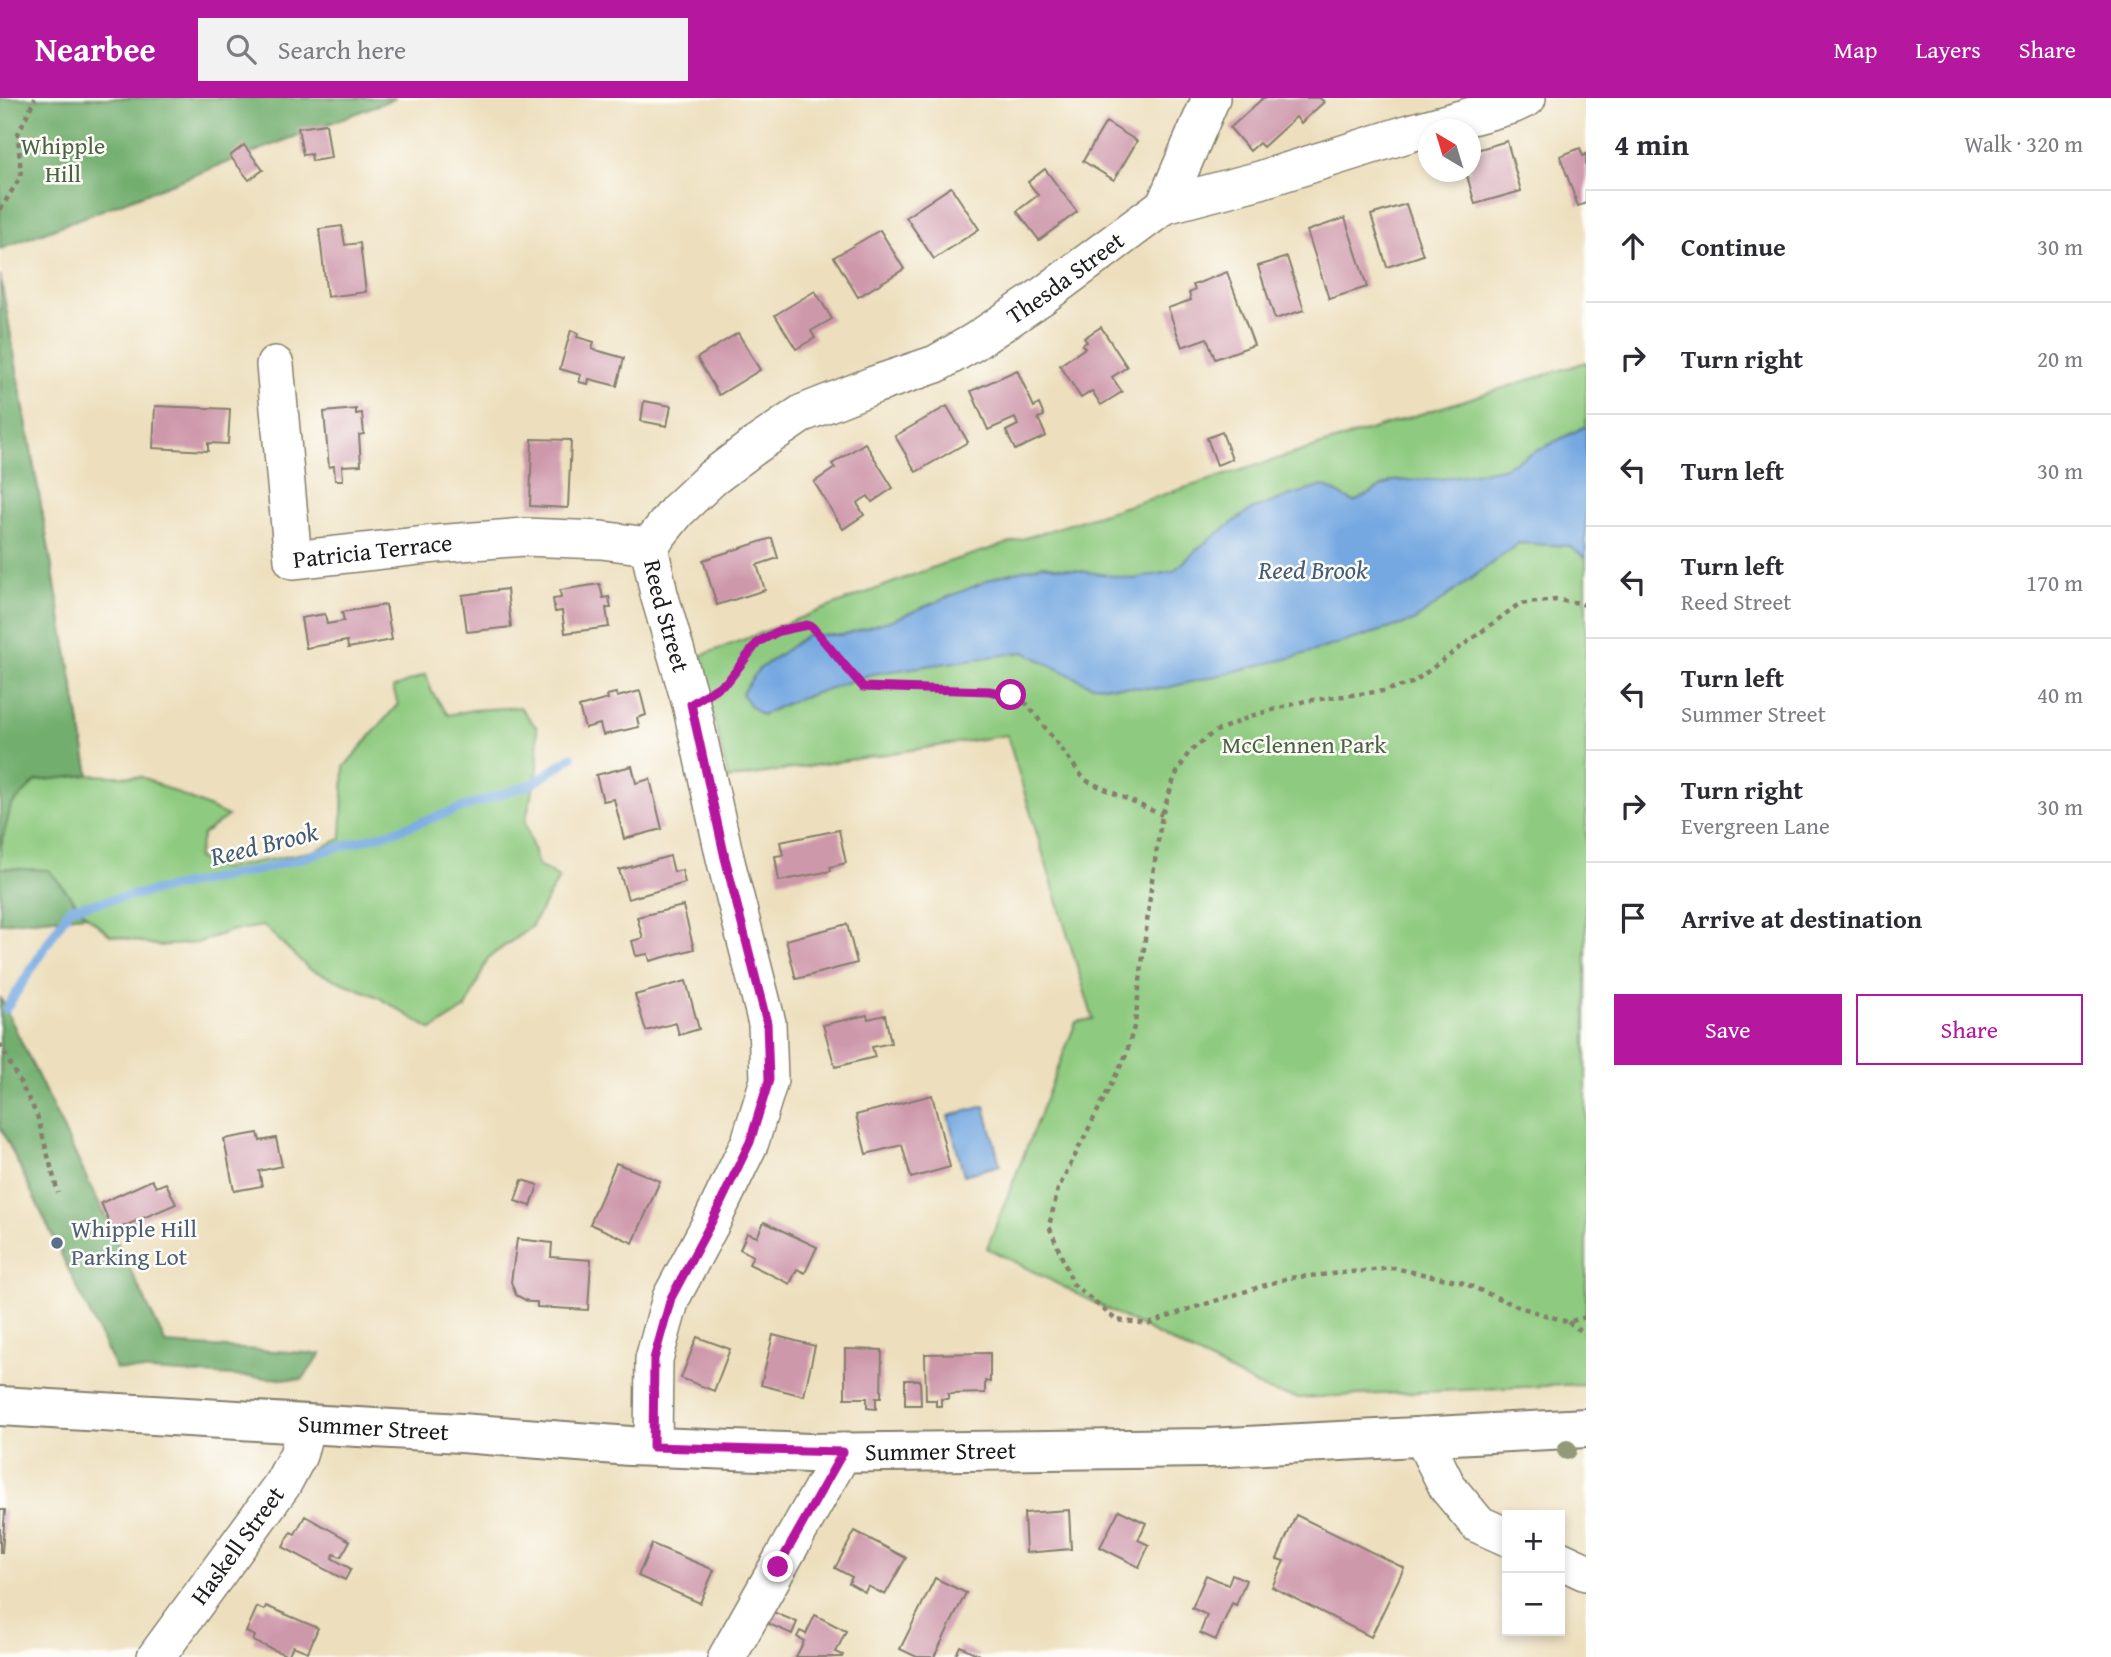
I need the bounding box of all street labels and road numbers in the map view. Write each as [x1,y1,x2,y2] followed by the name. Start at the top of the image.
[999,223,1132,332] street label: Thesda Street
[291,525,454,577] street label: Patricia Terrace
[635,556,699,677] street label: Reed Street
[297,1405,450,1449] street label: Summer Street
[865,1432,1017,1469] street label: Summer Street
[182,1478,293,1612] street label: Haskell Street

